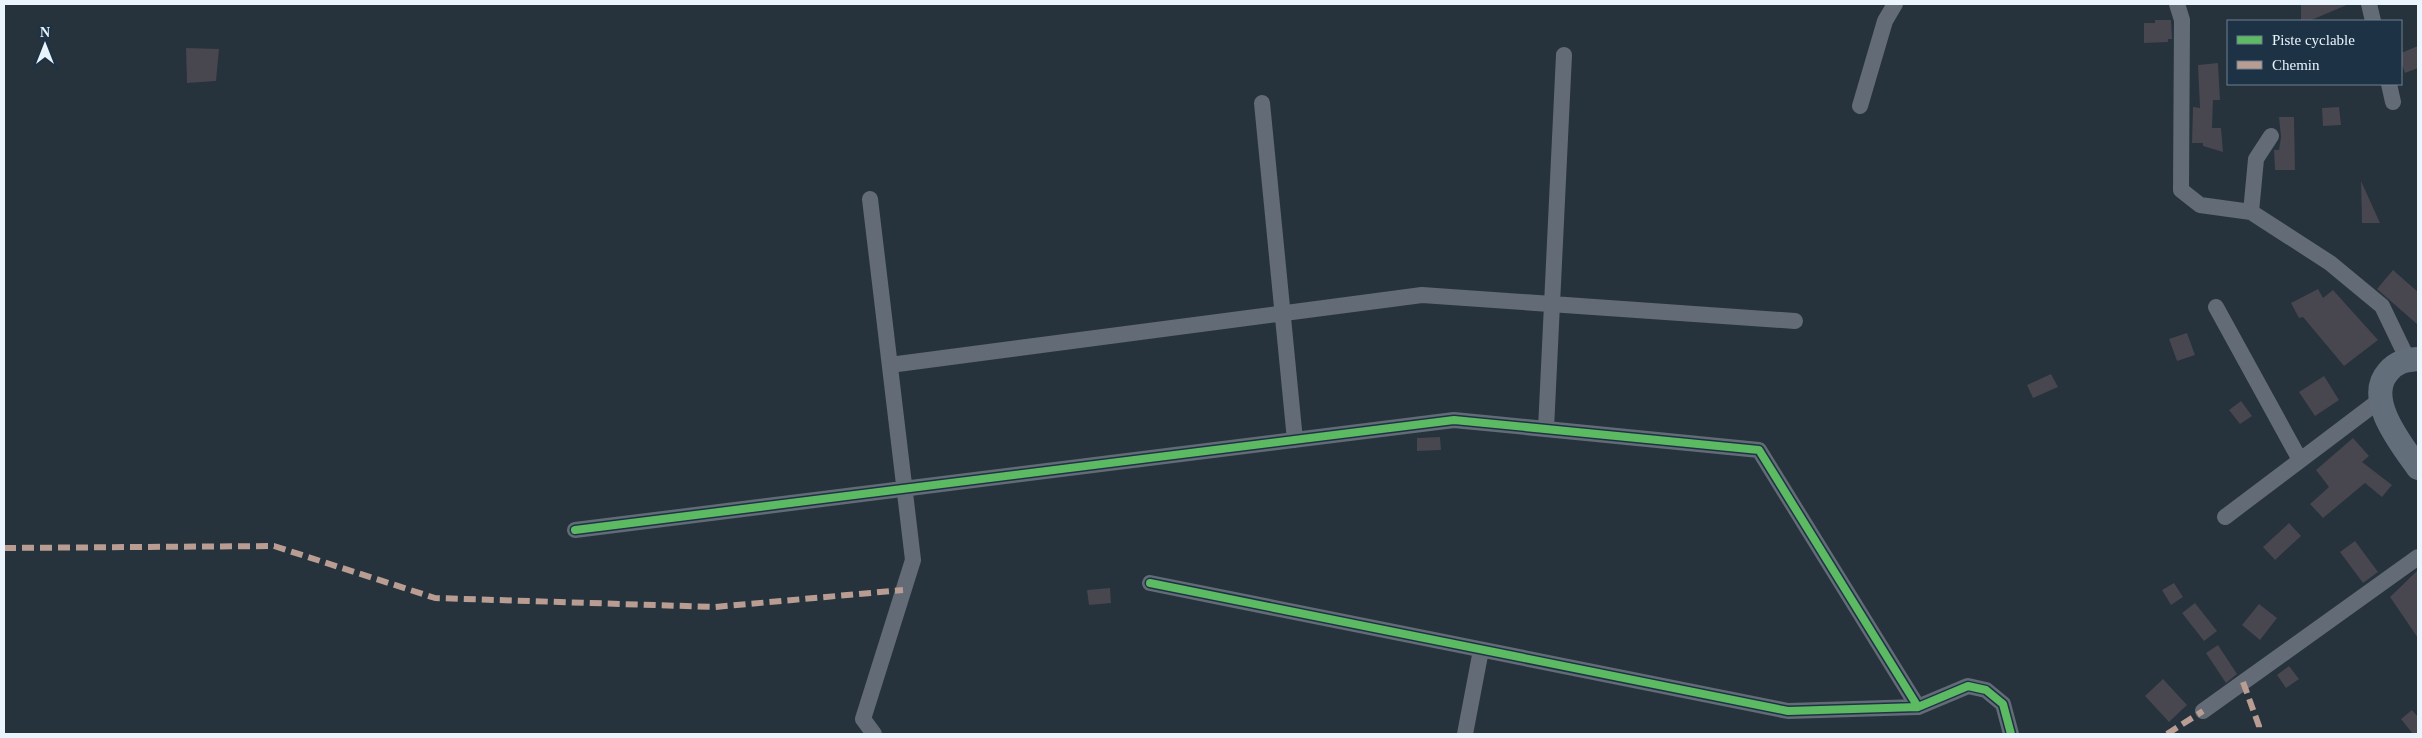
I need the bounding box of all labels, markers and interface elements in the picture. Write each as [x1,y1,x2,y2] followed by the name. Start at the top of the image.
[20,20,70,70] north arrow
[2227,20,2402,85] legend
[40,25,50,40] text: N
[2272,32,2355,48] text: Piste cyclable
[2272,57,2320,73] text: Chemin

